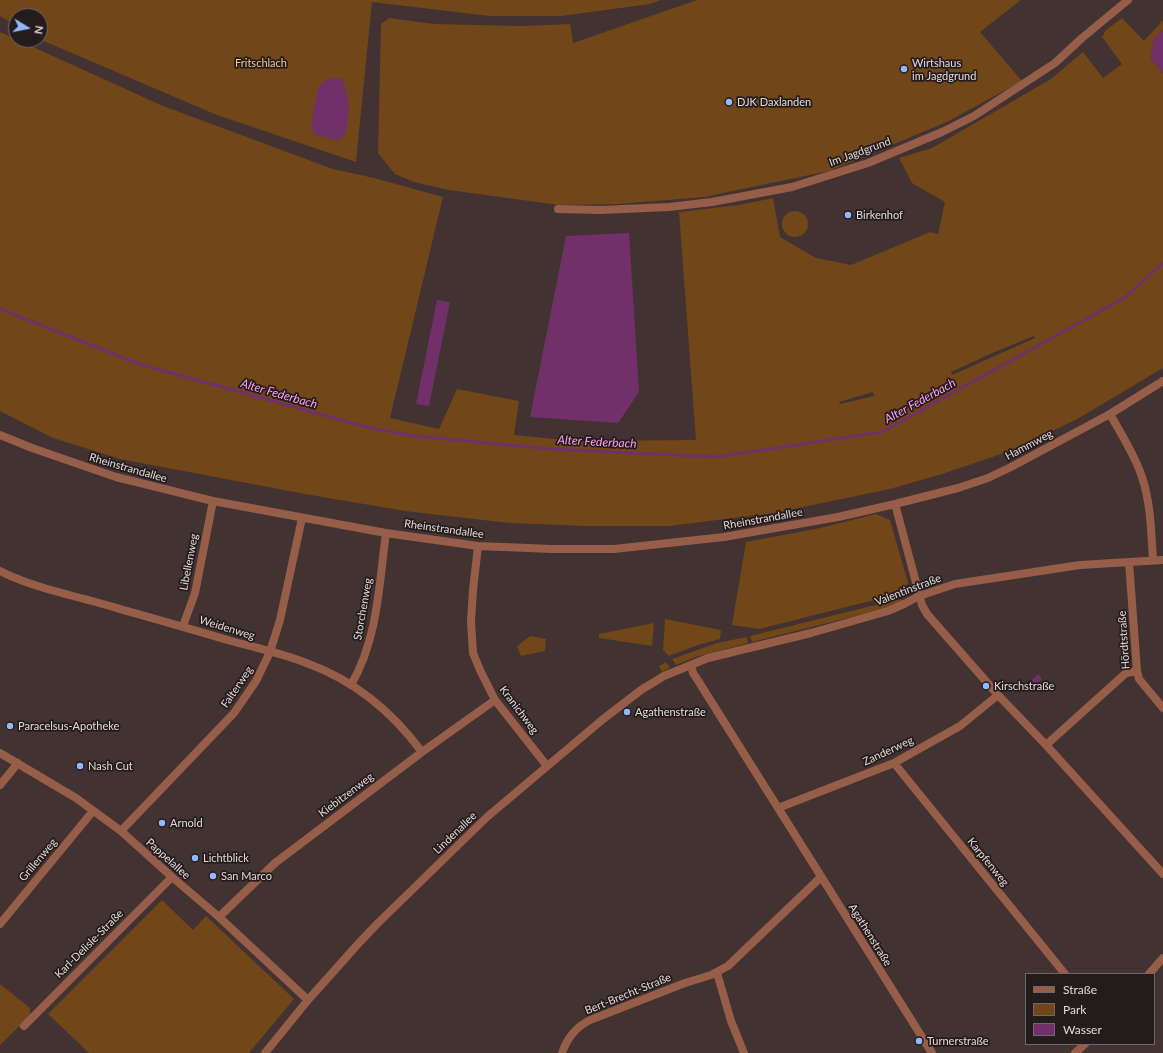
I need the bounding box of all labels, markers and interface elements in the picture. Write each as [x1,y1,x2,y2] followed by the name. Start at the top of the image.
[8,8,48,48] north arrow
[32,25,46,35] text: N
[235,56,287,70] park label: Fritschlach
[912,56,976,82] place label: Wirtshaus im Jagdgrund
[899,64,909,74] marker: Wirtshaus im Jagdgrund
[737,95,811,109] place label: DJK Daxlanden
[724,97,734,107] marker: DJK Daxlanden
[827,135,893,169] street label: Im Jagdgrund
[856,208,903,222] place label: Birkenhof
[843,210,853,220] marker: Birkenhof
[239,376,319,412] water label: Alter Federbach
[882,376,958,426] water label: Alter Federbach
[1003,427,1055,463] street label: Hammweg
[557,433,637,451] water label: Alter Federbach
[88,451,168,485] street label: Rheinstrandallee
[722,506,804,532] street label: Rheinstrandallee
[403,517,485,541] street label: Rheinstrandallee
[177,533,201,591] street label: Libellenweg
[873,571,943,609] street label: Valentinstraße
[351,577,375,641] street label: Storchenweg
[1115,610,1133,670] street label: Hördtstraße
[198,613,256,643] street label: Weidenweg
[218,664,256,710] street label: Falterweg
[994,679,1054,693] place label: Kirschstraße
[981,681,991,691] marker: Kirschstraße
[497,683,541,737] street label: Kranichweg
[635,705,706,719] place label: Agathenstraße
[622,707,632,717] marker: Agathenstraße
[18,719,119,733] place label: Paracelsus-Apotheke
[5,721,15,731] marker: Paracelsus-Apotheke
[861,734,915,768] street label: Zanderweg
[88,759,133,773] place label: Nash Cut
[75,761,85,771] marker: Nash Cut
[316,770,376,820] street label: Kiebitzenweg
[431,809,479,857] street label: Lindenallee
[170,816,203,830] place label: Arnold
[157,818,167,828] marker: Arnold
[964,835,1012,889] street label: Karpfenweg
[16,836,60,884] street label: Grillenweg
[143,836,193,882] street label: Pappelallee
[203,851,249,865] place label: Lichtblick
[190,853,200,863] marker: Lichtblick
[221,869,272,883] place label: San Marco
[208,871,218,881] marker: San Marco
[846,901,894,969] street label: Agathenstraße
[52,907,126,981] street label: Karl-Delisle-Straße
[583,971,673,1017] street label: Bert-Brecht-Straße
[1025,973,1155,1045] legend
[1063,982,1097,997] text: Straße
[1063,1002,1086,1017] text: Park
[1063,1022,1102,1037] text: Wasser
[927,1034,989,1048] place label: Turnerstraße
[914,1036,924,1046] marker: Turnerstraße

